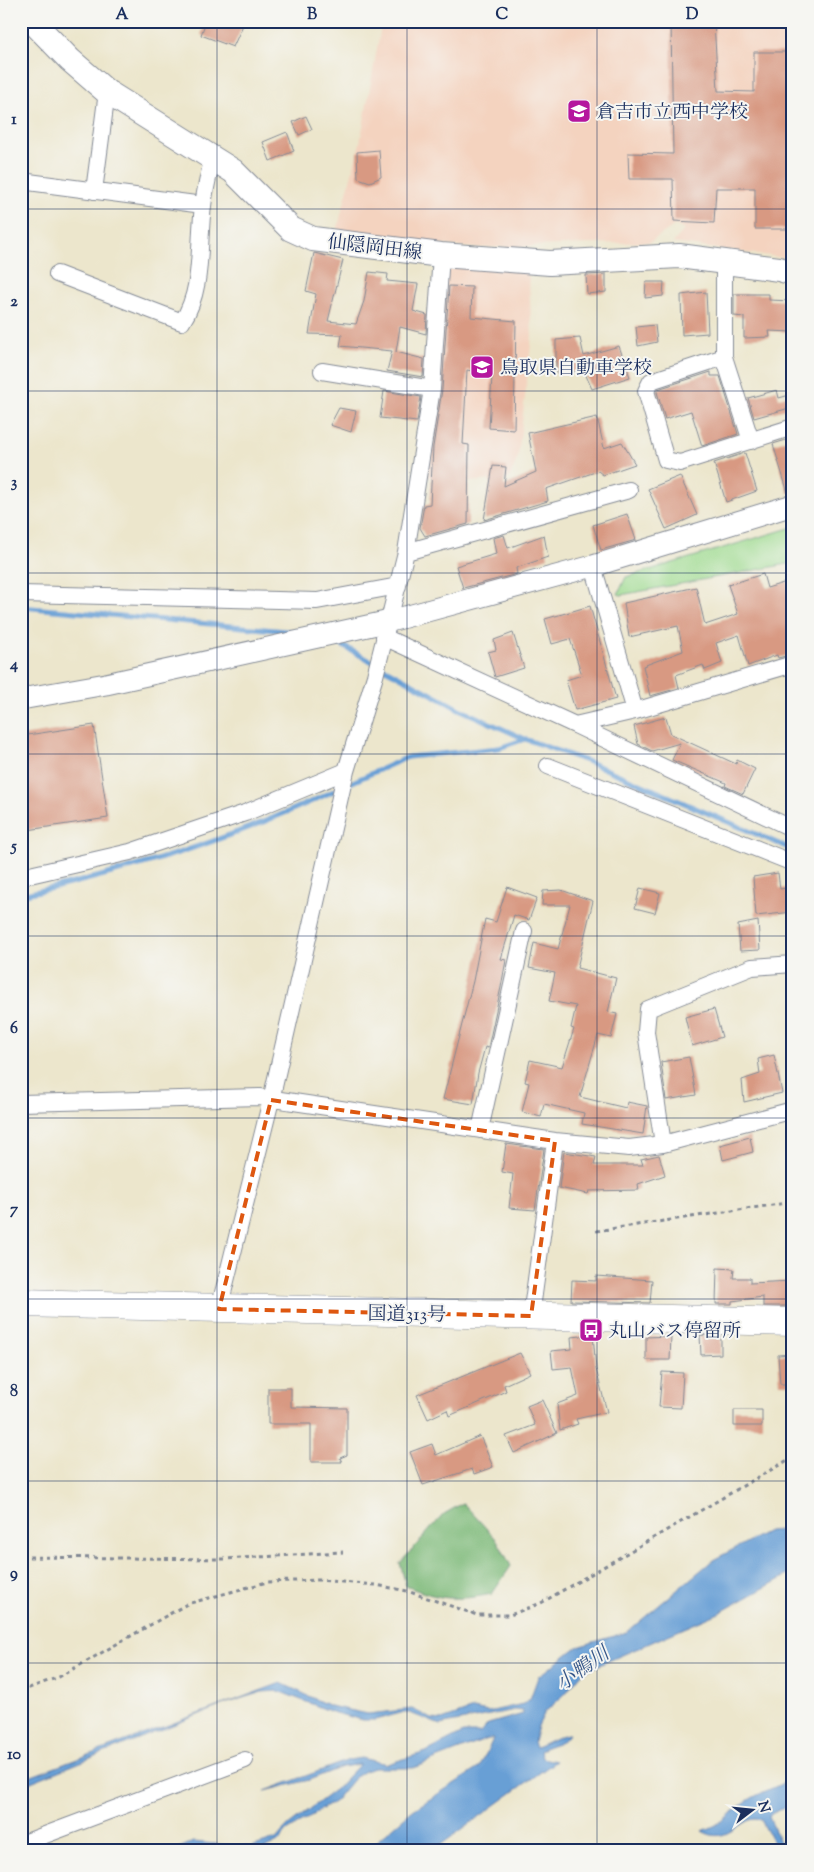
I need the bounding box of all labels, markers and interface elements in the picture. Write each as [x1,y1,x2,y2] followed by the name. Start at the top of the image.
[116,4,129,27] text: A
[307,4,317,27] text: B
[496,4,509,27] text: C
[686,4,699,27] text: D
[566,98,592,124] school or university icon: 倉吉市立西中学校
[596,100,748,127] place label: 倉吉市立西中学校
[11,109,17,132] text: 1
[326,229,423,268] street label: 仙隠岡田線
[10,291,18,314] text: 2
[469,354,495,380] school or university icon: 鳥取県自動車学校
[500,356,652,383] place label: 鳥取県自動車学校
[11,472,18,495] text: 3
[9,654,18,677] text: 4
[9,836,17,859] text: 5
[10,1018,18,1041] text: 6
[10,1199,19,1222] text: 7
[367,1301,447,1330] street label: 国道313号
[578,1317,604,1343] bus stop icon: 丸山バス停留所
[608,1319,741,1346] place label: 丸山バス停留所
[10,1381,18,1404] text: 8
[10,1563,18,1586] text: 9
[551,1639,618,1699] water label: 小鴨川
[7,1744,21,1767] text: 10
[726,1784,776,1834] north arrow
[751,1799,774,1815] text: N

